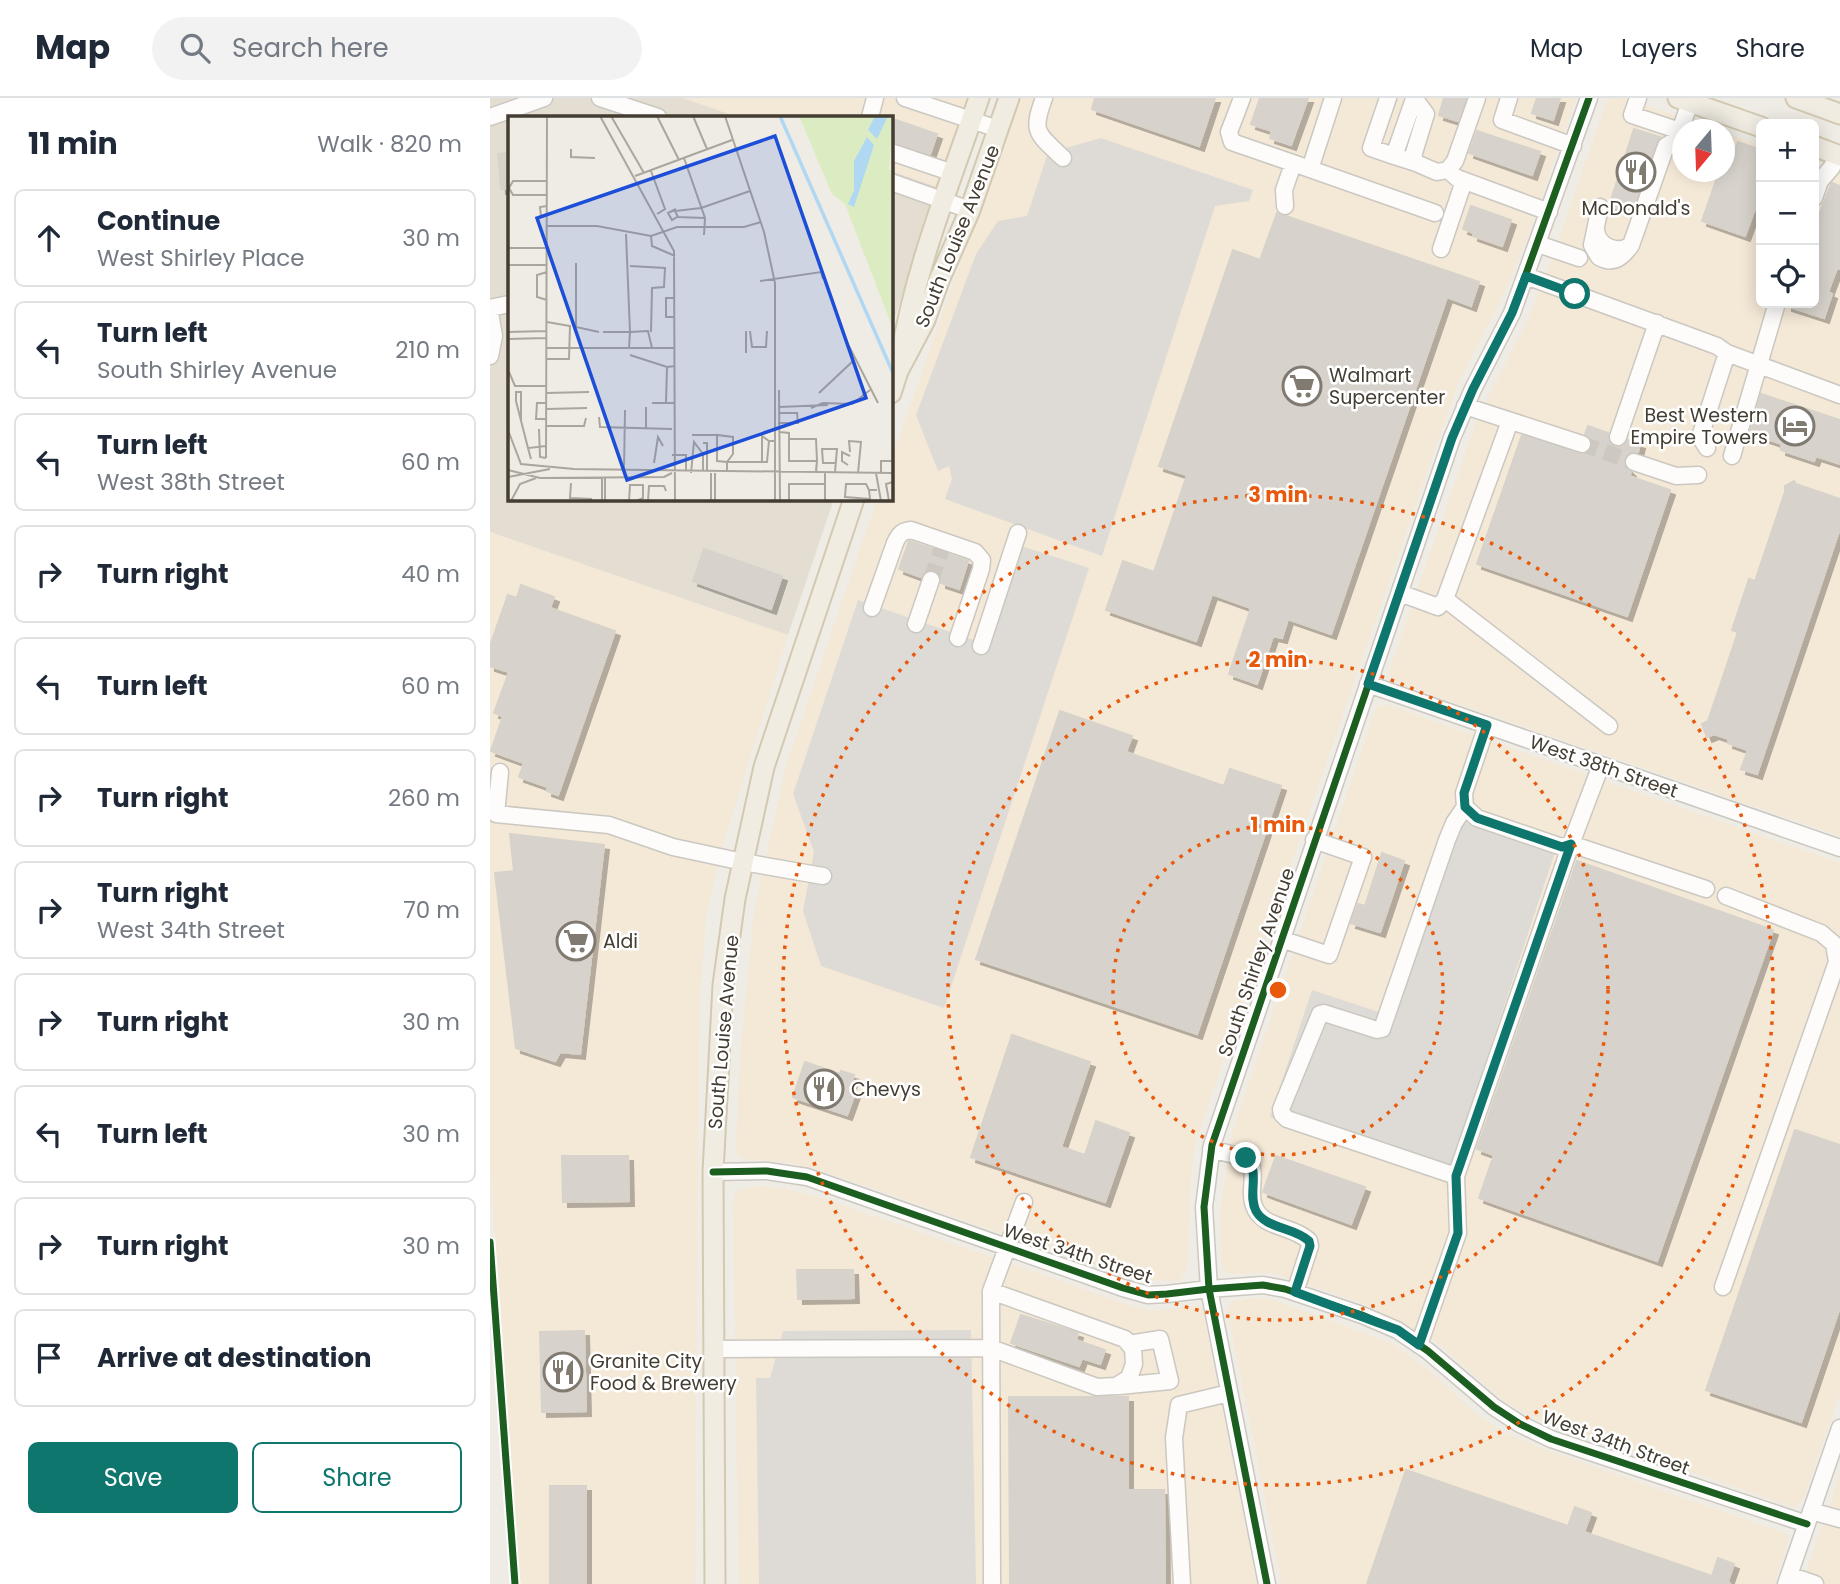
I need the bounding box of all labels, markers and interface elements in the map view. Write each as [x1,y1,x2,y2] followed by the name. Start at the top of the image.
[152,17,642,80] search box
[35,24,110,71] text: Map
[176,29,214,67] icon: search
[232,30,389,66] text: Search here
[1530,32,1583,65] text: Map
[1621,32,1697,65] text: Layers
[1735,32,1805,65] text: Share
[508,116,892,500] inset map
[1672,119,1735,182] north arrow
[1756,119,1819,308] map controls
[1756,119,1819,182] button: +
[28,122,118,165] text: 11 min
[317,128,462,160] text: Walk · 820 m
[908,141,1006,332] street label: South Louise Avenue
[1615,151,1657,193] restaurant icon: McDonald's
[1756,182,1819,245] button: −
[1582,195,1690,222] place label: McDonald's
[97,203,220,239] text: Continue
[30,219,68,257] icon: ahead
[402,222,460,254] text: 30 m
[97,242,304,274] text: West Shirley Place
[1756,245,1819,308] button: locate
[1559,278,1590,309] route start
[97,315,208,351] text: Turn left
[30,331,68,369] icon: left
[395,334,460,366] text: 210 m
[97,354,337,386] text: South Shirley Avenue
[1329,362,1445,411] place label: Walmart Supercenter
[1281,365,1323,407] supermarket icon: Walmart Supercenter
[1630,402,1768,451] place label: Best Western Empire Towers
[1774,405,1816,447] hotel icon: Best Western Empire Towers
[97,427,208,463] text: Turn left
[30,443,68,481] icon: left
[401,446,460,478] text: 60 m
[97,466,285,498] text: West 38th Street
[1248,480,1308,509] text: 3 min
[30,555,68,593] icon: right
[97,556,229,592] text: Turn right
[401,558,460,590] text: 40 m
[1248,645,1308,674] text: 2 min
[30,667,68,705] icon: left
[97,668,208,704] text: Turn left
[401,670,460,702] text: 60 m
[1526,728,1682,805] street label: West 38th Street
[30,779,68,817] icon: right
[97,780,229,816] text: Turn right
[388,782,460,814] text: 260 m
[1251,810,1305,839] text: 1 min
[1211,864,1302,1060] street label: South Shirley Avenue
[97,875,229,911] text: Turn right
[30,891,68,929] icon: right
[403,894,460,926] text: 70 m
[97,914,285,946] text: West 34th Street
[555,920,597,962] supermarket icon: Aldi
[603,928,638,955] place label: Aldi
[702,934,745,1130] street label: South Louise Avenue
[1266,978,1290,1002] centre of rings
[30,1003,68,1041] icon: right
[97,1004,229,1040] text: Turn right
[402,1006,460,1038] text: 30 m
[803,1068,845,1110] restaurant icon: Chevys
[851,1076,921,1103] place label: Chevys
[30,1115,68,1153] icon: left
[97,1116,208,1152] text: Turn left
[402,1118,460,1150] text: 30 m
[1230,1142,1261,1173] route end
[1000,1217,1156,1290] street label: West 34th Street
[30,1227,68,1265] icon: right
[97,1228,229,1264] text: Turn right
[402,1230,460,1262] text: 30 m
[30,1339,68,1377] icon: arrive
[97,1340,372,1376] text: Arrive at destination
[590,1348,737,1397] place label: Granite City Food & Brewery
[542,1351,584,1393] restaurant icon: Granite City Food & Brewery
[1538,1403,1693,1482] street label: West 34th Street
[28,1442,238,1513] button: Save
[252,1442,462,1513] button: Share

